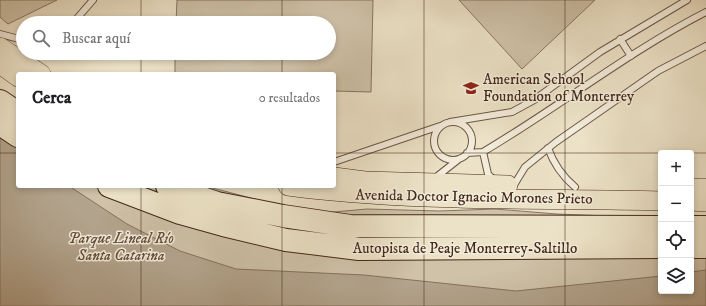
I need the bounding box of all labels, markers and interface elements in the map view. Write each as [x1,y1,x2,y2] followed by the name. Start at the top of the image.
[16,16,336,60] search box
[30,27,52,49] icon: search
[62,29,130,48] text: Buscar aquí
[483,70,635,106] place label: American School Foundation of Monterrey
[462,79,480,97] school or university icon: American School Foundation of Monterrey
[32,87,71,109] text: Cerca
[259,90,320,106] text: 0 resultados
[658,150,694,294] map controls
[658,150,694,186] button: +
[355,185,593,209] street label: Avenida Doctor Ignacio Morones Prieto
[658,186,694,222] button: −
[658,222,694,258] button: locate
[68,229,174,265] park label: Parque Lineal Río Santa Catarina
[353,239,577,258] street label: Autopista de Peaje Monterrey-Saltillo
[658,258,694,294] button: layers

